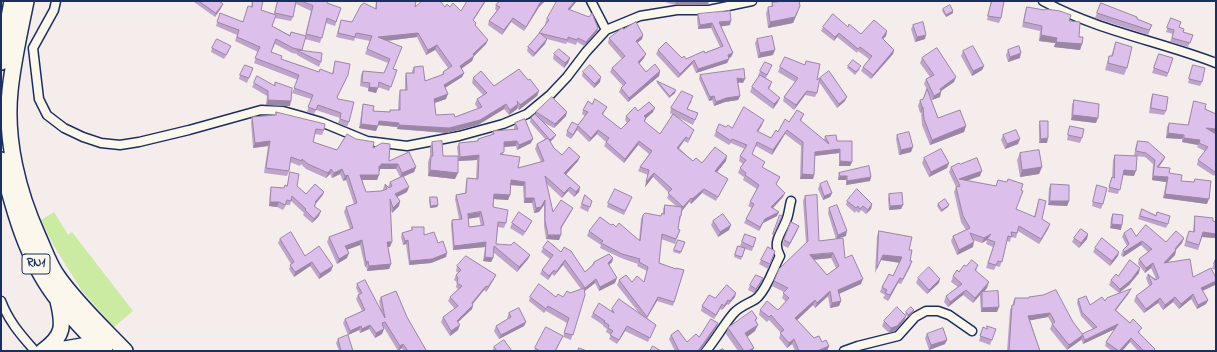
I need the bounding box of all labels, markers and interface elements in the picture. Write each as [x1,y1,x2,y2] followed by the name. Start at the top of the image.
[22,254,50,274] road number: RN1

